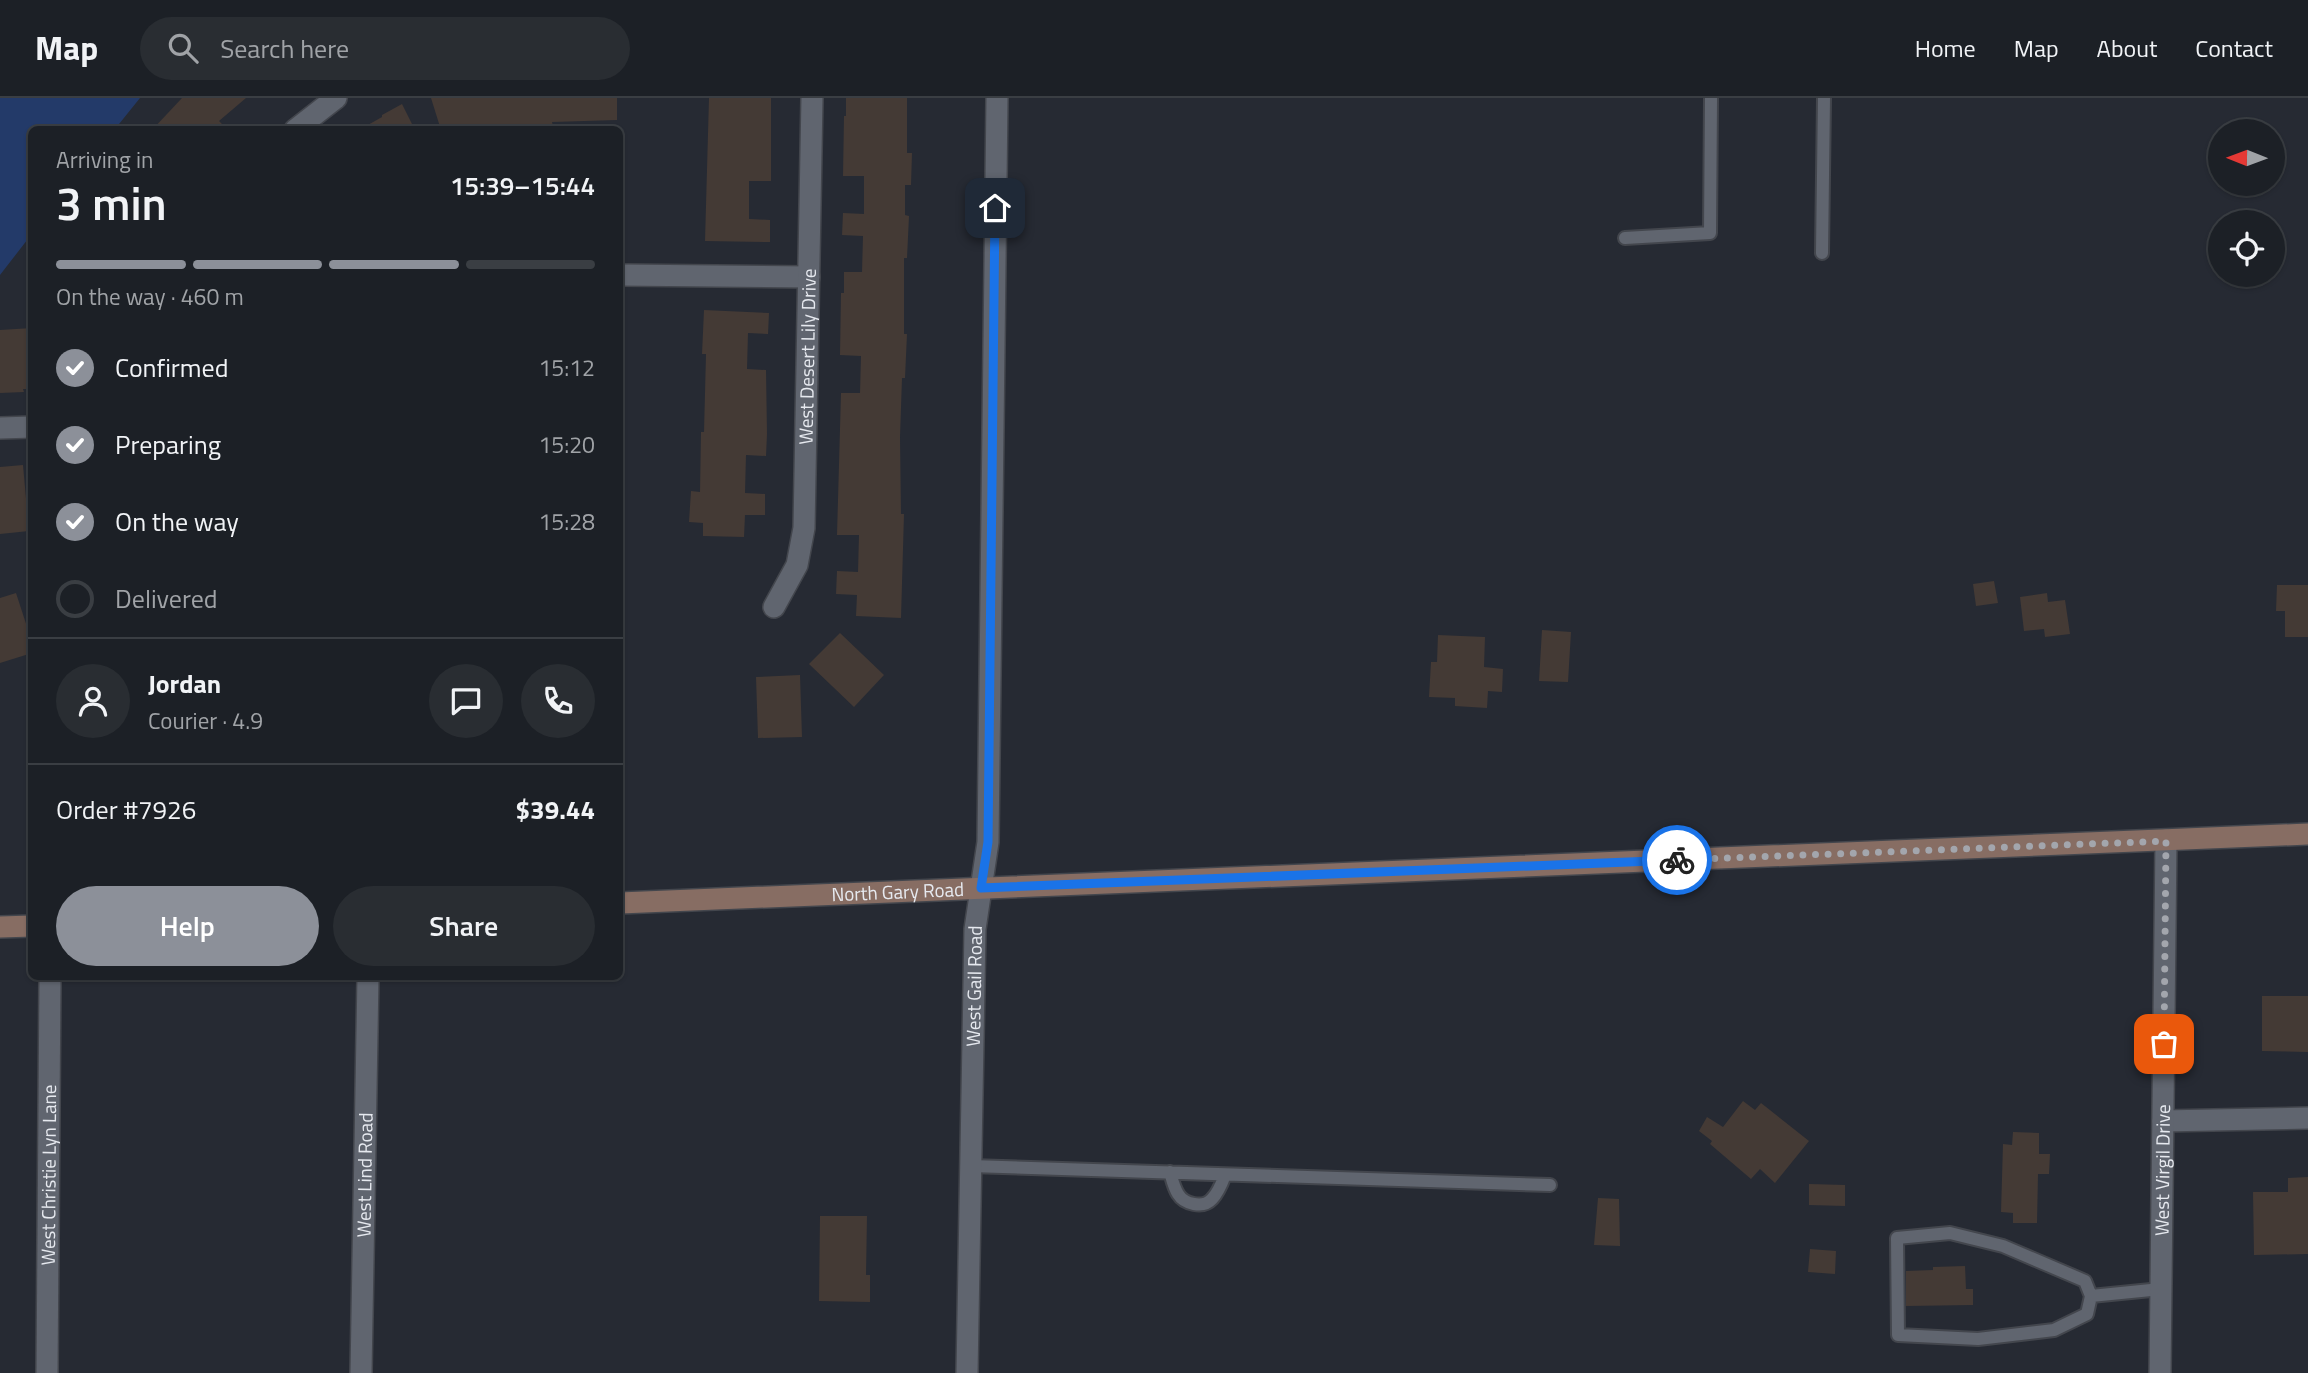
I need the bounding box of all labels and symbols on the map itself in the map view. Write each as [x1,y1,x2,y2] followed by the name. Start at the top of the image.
[2208,119,2286,196] north arrow
[965,178,1025,238] pin
[791,268,823,445] street label: West Desert Lily Drive
[1642,825,1712,895] courier
[831,874,965,908] street label: North Gary Road
[958,925,989,1047] street label: West Gail Road
[2134,1014,2194,1074] pin
[33,1084,63,1266] street label: West Christie Lyn Lane
[2147,1104,2177,1236] street label: West Virgil Drive
[348,1112,380,1238] street label: West Lind Road

